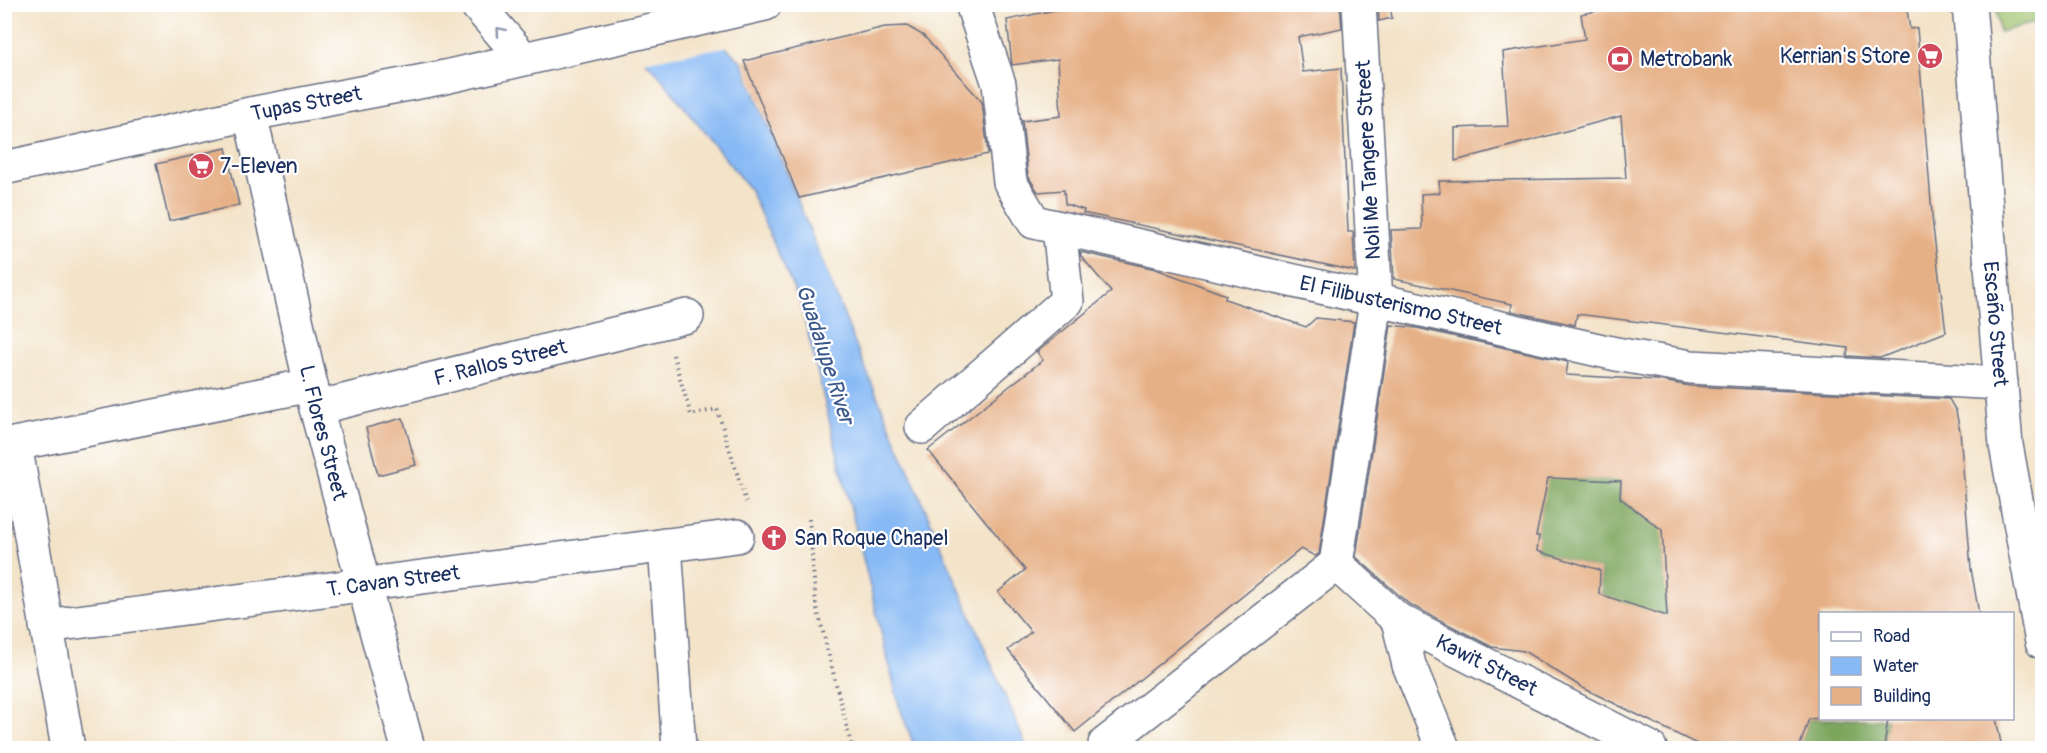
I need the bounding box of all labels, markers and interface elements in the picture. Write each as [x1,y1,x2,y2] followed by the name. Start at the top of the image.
[496,27,507,38] one-way arrow
[1915,41,1945,71] supermarket icon: Kerrian's Store
[1780,43,1911,70] place label: Kerrian's Store
[1605,44,1635,74] bank icon: Metrobank
[1640,46,1733,73] place label: Metrobank
[1350,59,1387,261] street label: Noli Me Tangere Street
[249,80,364,128] street label: Tupas Street
[186,151,216,181] supermarket icon: 7-Eleven
[220,153,298,180] place label: 7-Eleven
[1977,260,2014,388] street label: Escaño Street
[1297,270,1505,342] street label: El Filibusterismo Street
[789,281,862,431] water label: Guadalupe River
[431,333,570,392] street label: F. Rallos Street
[293,363,353,504] street label: L. Flores Street
[759,523,789,553] church icon: San Roque Chapel
[794,525,948,552] place label: San Roque Chapel
[325,559,462,603] street label: T. Cavan Street
[1819,612,2014,720] legend
[1873,625,1910,648] text: Road
[1431,628,1542,703] street label: Kawit Street
[1873,655,1919,678] text: Water
[1873,685,1931,708] text: Building

